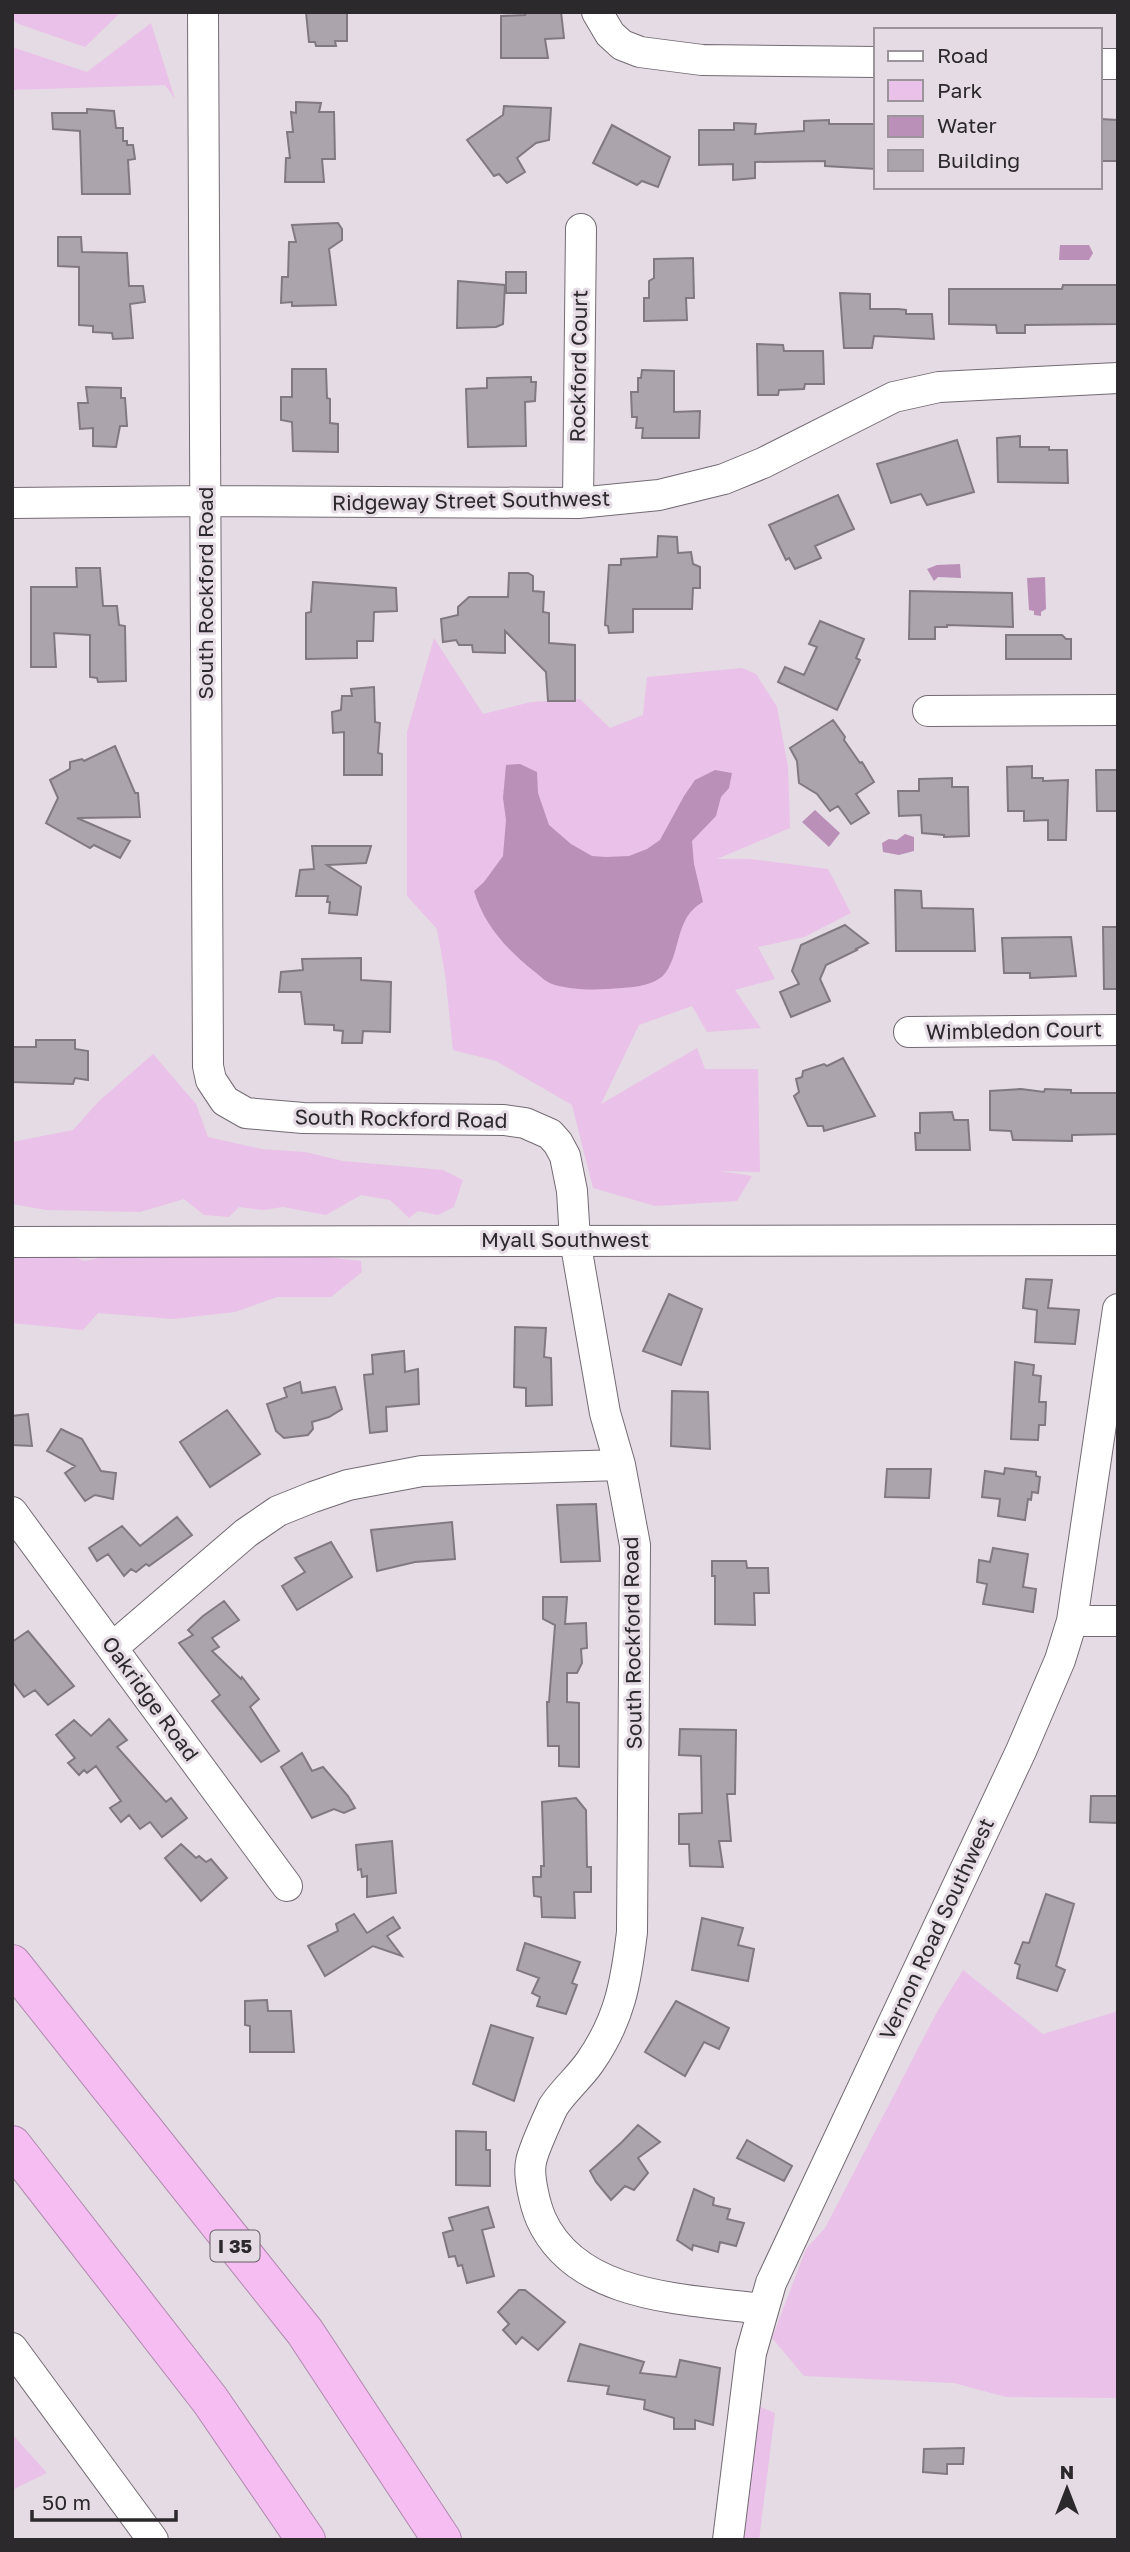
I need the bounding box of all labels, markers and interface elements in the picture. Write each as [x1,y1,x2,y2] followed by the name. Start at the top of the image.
[874,28,1102,189] legend
[937,42,988,68] text: Road
[937,77,983,103] text: Park
[937,112,997,138] text: Water
[937,147,1020,173] text: Building
[564,289,592,443] street label: Rockford Court
[332,485,610,515] street label: Ridgeway Street Southwest
[192,487,218,699] street label: South Rockford Road
[926,1015,1102,1045] street label: Wimbledon Court
[294,1103,508,1133] street label: South Rockford Road
[481,1226,649,1252] street label: Myall Southwest
[617,1536,647,1750] street label: South Rockford Road
[97,1631,205,1766] street label: Oakridge Road
[873,1813,999,2044] street label: Vernon Road Southwest
[210,2230,260,2262] road number: I 35
[1032,2454,1102,2524] north arrow
[1060,2460,1074,2483] text: N
[32,2478,175,2522] scale bar
[42,2489,91,2515] text: 50 m

